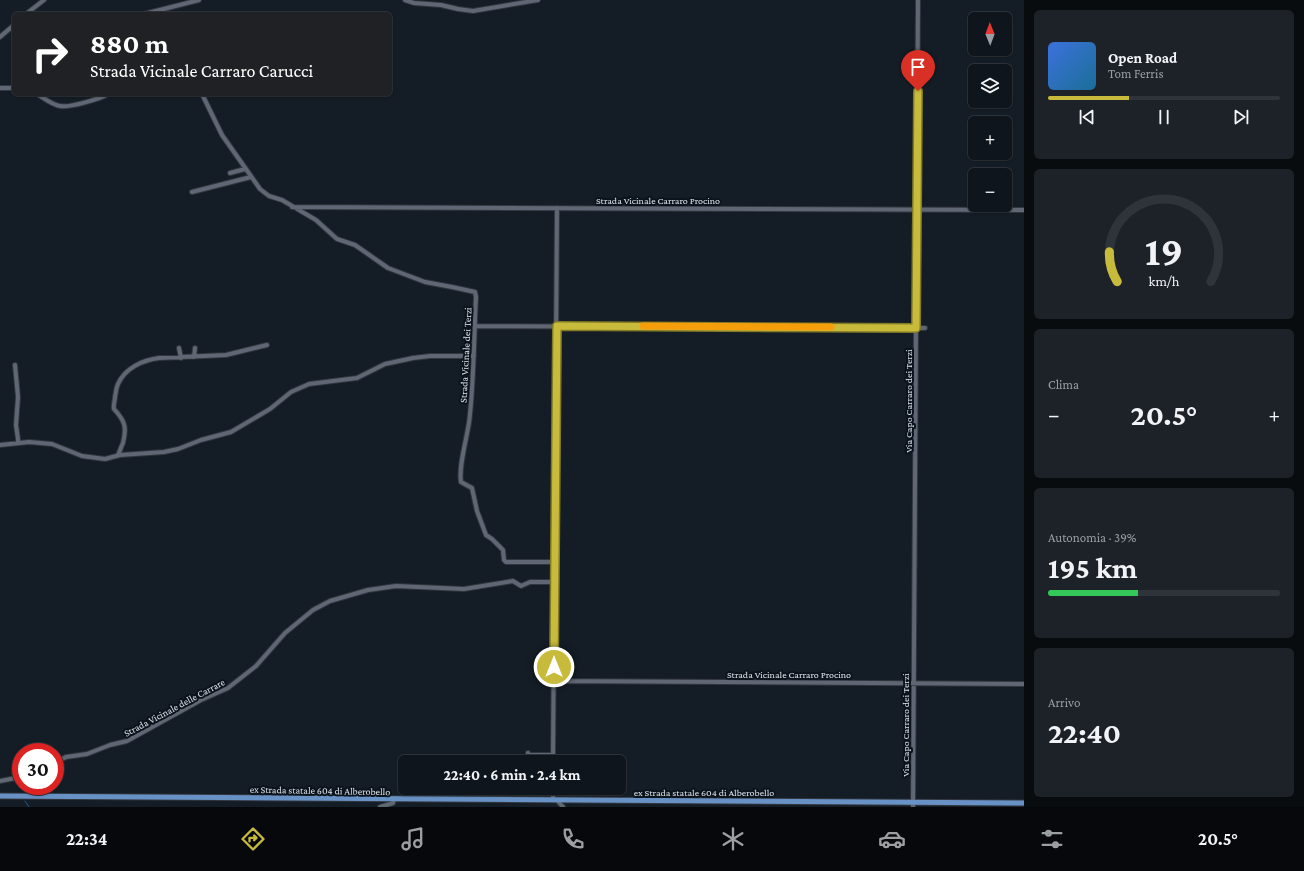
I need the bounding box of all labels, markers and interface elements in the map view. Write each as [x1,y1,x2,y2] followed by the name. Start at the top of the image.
[968,12,1012,56] north arrow
[968,12,1012,212] map controls
[24,28,76,80] icon: right
[90,28,169,59] text: 880 m
[901,50,935,91] pin
[1108,50,1177,66] text: Open Road
[907,56,929,78] icon: arrive
[90,61,313,81] text: Strada Vicinale Carraro Carucci
[968,64,1012,108] button: layers
[1108,66,1163,81] text: Tom Ferris
[1076,106,1098,128] icon: previous
[1153,106,1175,128] icon: pause
[1230,106,1252,128] icon: next
[968,116,1012,160] button: +
[968,168,1012,212] button: −
[596,195,720,206] street label: Strada Vicinale Carraro Procino
[1145,228,1183,274] text: 19
[1149,273,1180,289] text: km/h
[458,307,474,403] street label: Strada Vicinale dei Terzi
[903,349,914,453] street label: Via Capo Carraro dei Terzi
[1048,377,1079,392] text: Clima
[1131,398,1197,431] text: 20.5°
[1048,402,1060,427] text: −
[1268,402,1280,427] text: +
[1048,530,1136,545] text: Autonomia · 39%
[1048,551,1137,584] text: 195 km
[533,646,575,688] position arrow
[727,669,851,680] street label: Strada Vicinale Carraro Procino
[900,673,911,777] street label: Via Capo Carraro dei Terzi
[122,676,227,739] street label: Strada Vicinale delle Carrare
[1048,695,1080,710] text: Arrivo
[1048,716,1121,749] text: 22:40
[12,743,64,795] speed limit sign: 30
[444,767,580,783] text: 22:40 · 6 min · 2.4 km
[250,784,390,797] street label: ex Strada statale 604 di Alberobello
[634,787,774,798] street label: ex Strada statale 604 di Alberobello
[239,825,267,853] icon: directions
[399,825,427,853] icon: music
[559,825,587,853] icon: phone
[719,825,747,853] icon: climate
[878,825,906,853] icon: car
[1038,825,1066,853] icon: filters
[66,829,108,849] text: 22:34
[1198,829,1238,849] text: 20.5°

